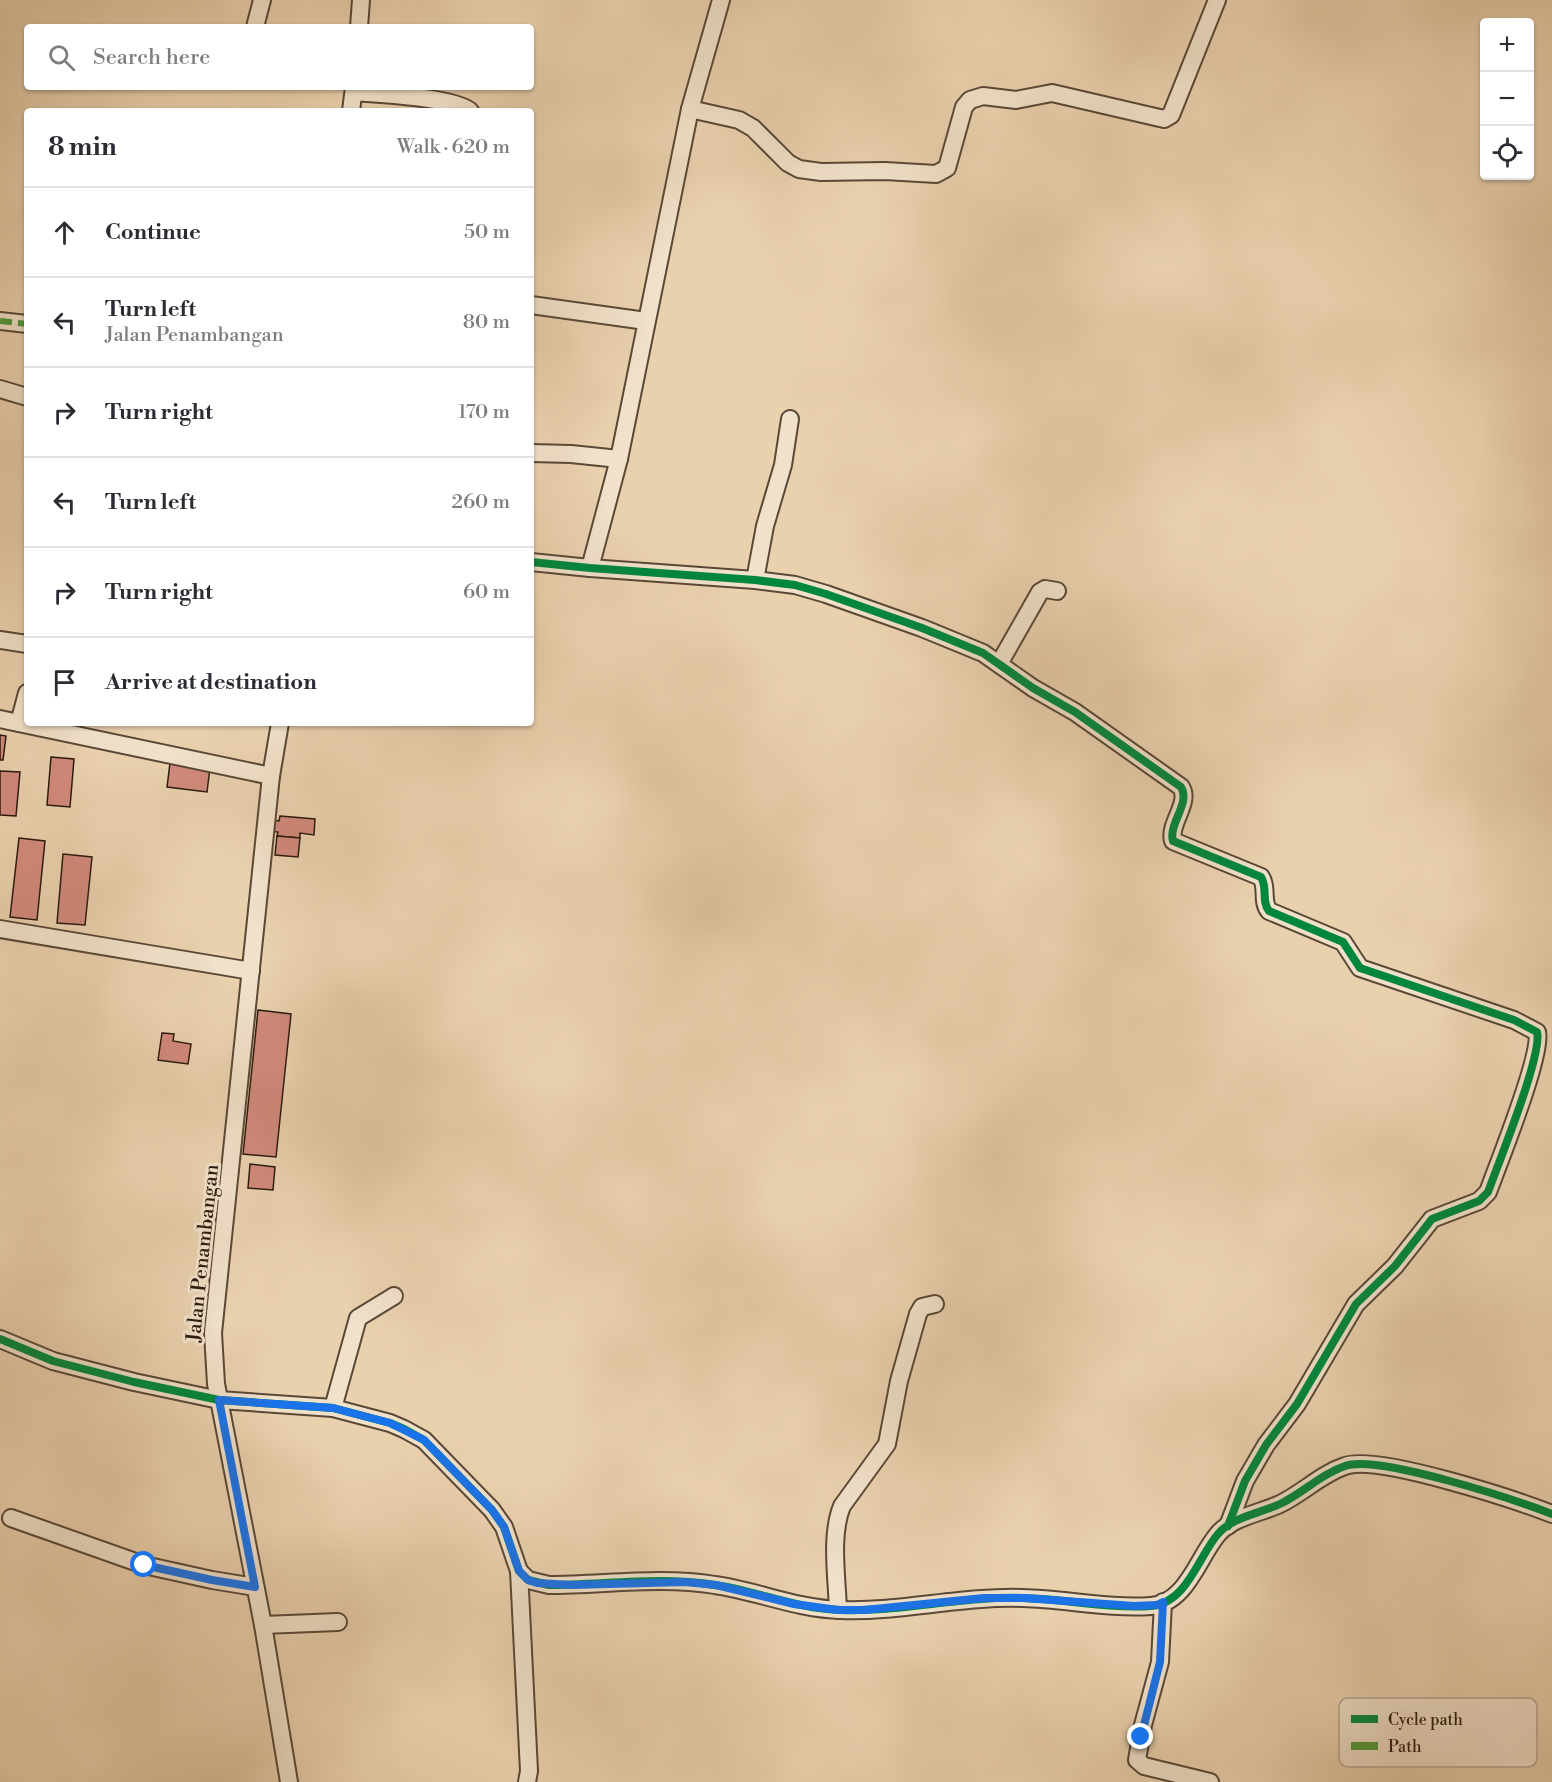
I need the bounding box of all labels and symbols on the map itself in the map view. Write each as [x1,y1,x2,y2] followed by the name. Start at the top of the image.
[182,1163,225,1344] street label: Jalan Penambangan
[130,1551,156,1577] route start
[1339,1698,1537,1767] legend
[1388,1710,1463,1730] text: Cycle path
[1127,1723,1153,1749] route end
[1388,1737,1422,1757] text: Path

